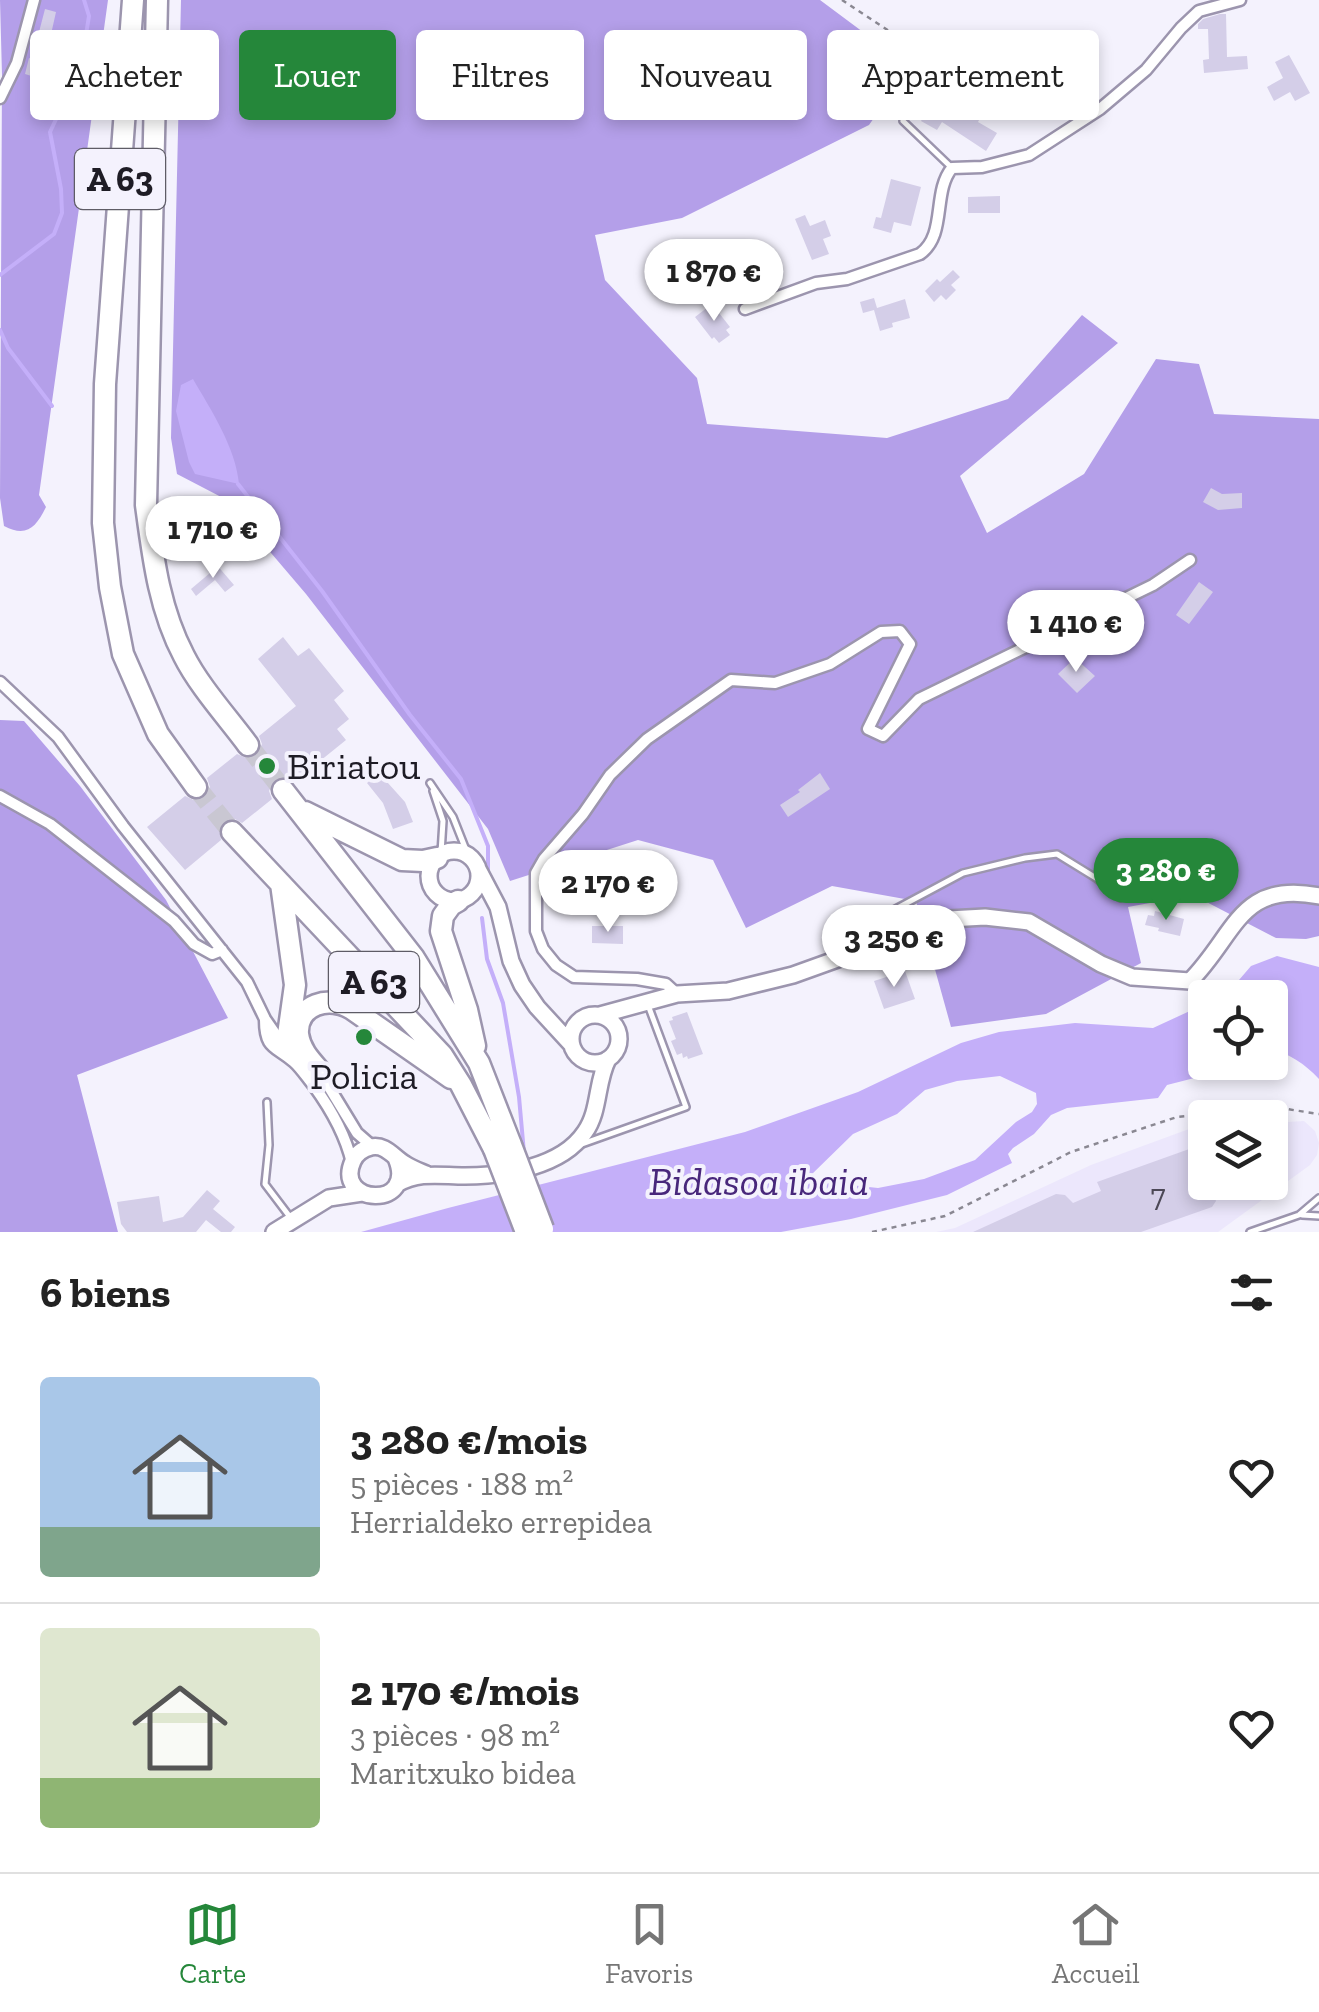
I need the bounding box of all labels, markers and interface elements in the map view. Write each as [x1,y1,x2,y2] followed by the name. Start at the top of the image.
[30,30,219,120] chip: Acheter
[239,30,396,120] chip: Louer
[416,30,584,120] chip: Filtres
[604,30,807,120] chip: Nouveau
[827,30,1099,120] chip: Appartement
[75,149,165,209] road number: A 63
[622,239,806,324] pin: 1 870 €
[666,252,762,290] text: 1 870 €
[121,496,305,581] pin: 1 710 €
[167,509,259,547] text: 1 710 €
[984,590,1168,675] pin: 1 410 €
[1029,603,1123,641] text: 1 410 €
[287,743,420,789] place label: Biriatou
[256,755,278,777] marker: Biriatou
[1074,838,1258,923] pin: 3 280 €
[516,850,700,935] pin: 2 170 €
[1116,851,1216,889] text: 3 280 €
[561,863,655,901] text: 2 170 €
[802,905,986,990] pin: 3 250 €
[844,918,944,956] text: 3 250 €
[329,952,419,1012] road number: A 63
[1188,980,1288,1200] map controls
[1188,980,1288,1080] button: locate
[353,1026,375,1048] marker: Policia
[310,1053,418,1099] place label: Policia
[1188,1100,1288,1200] button: layers
[649,1157,869,1205] water label: Bidasoa ibaia
[1150,1176,1166,1214] house number: 7
[1224,1265,1279,1320] icon: filters
[40,1267,171,1318] text: 6 biens
[350,1414,588,1465] text: 3 280 €/mois
[120,1417,240,1537] icon: home
[1224,1450,1279,1505] icon: heart
[350,1465,573,1503] text: 5 pièces · 188 m²
[350,1503,652,1541] text: Herrialdeko errepidea
[350,1665,579,1716] text: 2 170 €/mois
[120,1668,240,1788] icon: home
[1224,1701,1279,1756] icon: heart
[350,1716,560,1754] text: 3 pièces · 98 m²
[350,1754,576,1792] text: Maritxuko bidea
[179,1897,246,1990] tab: Carte
[605,1897,693,1990] tab: Favoris
[1052,1897,1140,1990] tab: Accueil

